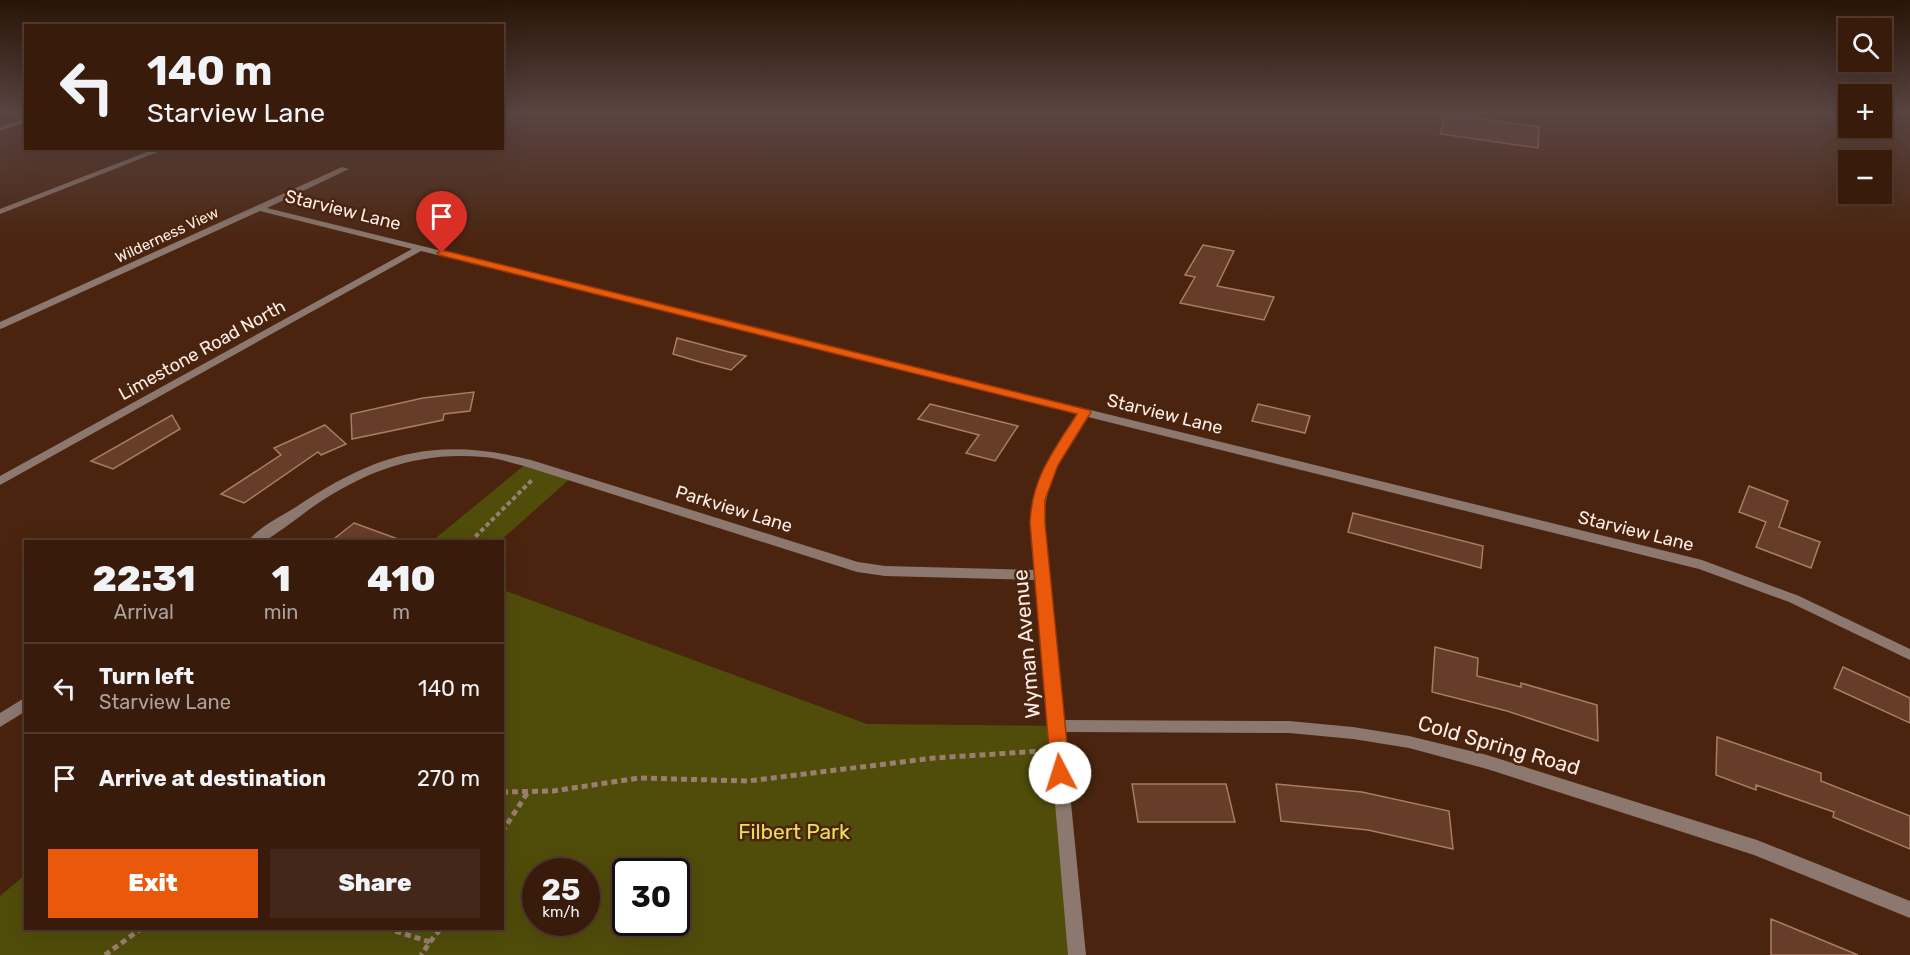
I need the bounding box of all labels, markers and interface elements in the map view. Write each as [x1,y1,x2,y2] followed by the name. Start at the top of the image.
[1838,18,1892,204] map controls
[1838,18,1892,72] button: search
[147,46,273,96] text: 140 m
[48,48,126,126] icon: left
[1838,84,1892,138] button: +
[147,97,325,129] text: Starview Lane
[1838,150,1892,204] button: −
[283,185,403,235] street label: Starview Lane
[416,191,467,253] pin
[425,200,458,233] icon: arrive
[112,203,222,267] street label: Wilderness View
[115,295,289,405] street label: Limestone Road North
[1105,389,1225,439] street label: Starview Lane
[673,481,795,537] street label: Parkview Lane
[1576,506,1696,556] street label: Starview Lane
[92,557,195,600] text: 22:31
[272,557,291,600] text: 1
[367,557,436,600] text: 410
[1007,568,1045,720] street label: Wyman Avenue
[114,600,174,624] text: Arrival
[264,600,299,624] text: min
[392,600,410,624] text: m
[99,663,194,690] text: Turn left
[48,672,81,705] icon: left
[418,675,480,702] text: 140 m
[99,690,231,714] text: Starview Lane
[1415,710,1583,780] street label: Cold Spring Road
[1028,741,1092,805] position arrow
[48,762,81,795] icon: arrive
[99,765,326,792] text: Arrive at destination
[417,765,480,792] text: 270 m
[738,819,850,844] park label: Filbert Park
[48,849,258,918] button: Exit
[270,849,480,918] button: Share
[612,858,690,936] speed limit sign: 30
[542,872,580,908] text: 25
[542,903,580,921] text: km/h

